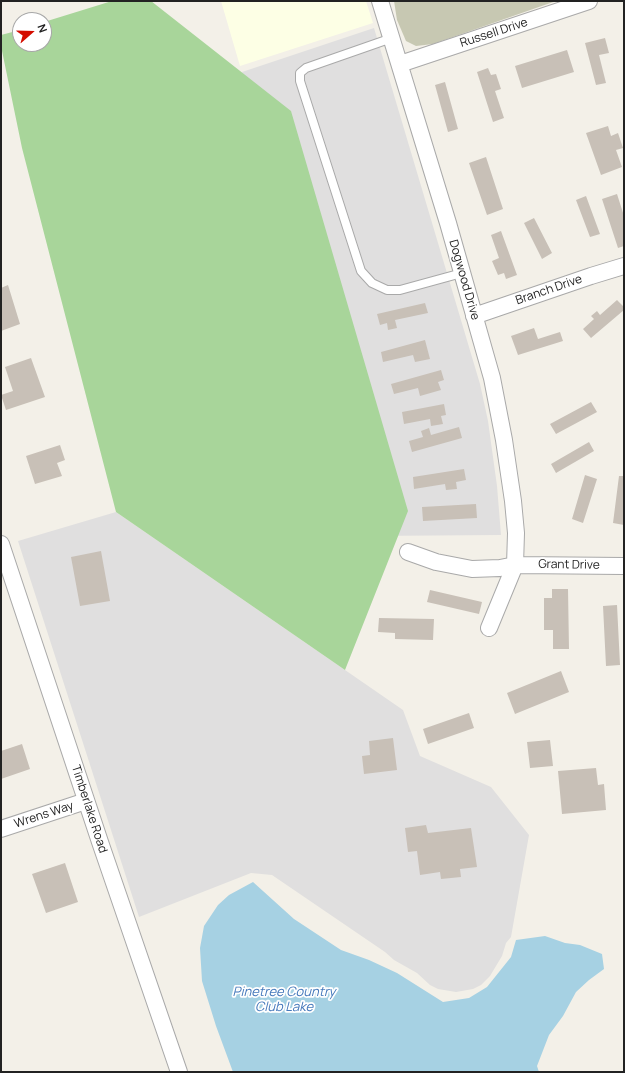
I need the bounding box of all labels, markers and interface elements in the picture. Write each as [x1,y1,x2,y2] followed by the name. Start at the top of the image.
[12,12,52,52] north arrow
[458,15,530,51] street label: Russell Drive
[34,22,51,34] text: N
[446,238,482,322] street label: Dogwood Drive
[514,272,584,308] street label: Branch Drive
[538,557,600,573] street label: Grant Drive
[68,763,110,855] street label: Timberlake Road
[13,799,75,831] street label: Wrens Way
[233,984,335,1015] water label: Pinetree Country Club Lake

